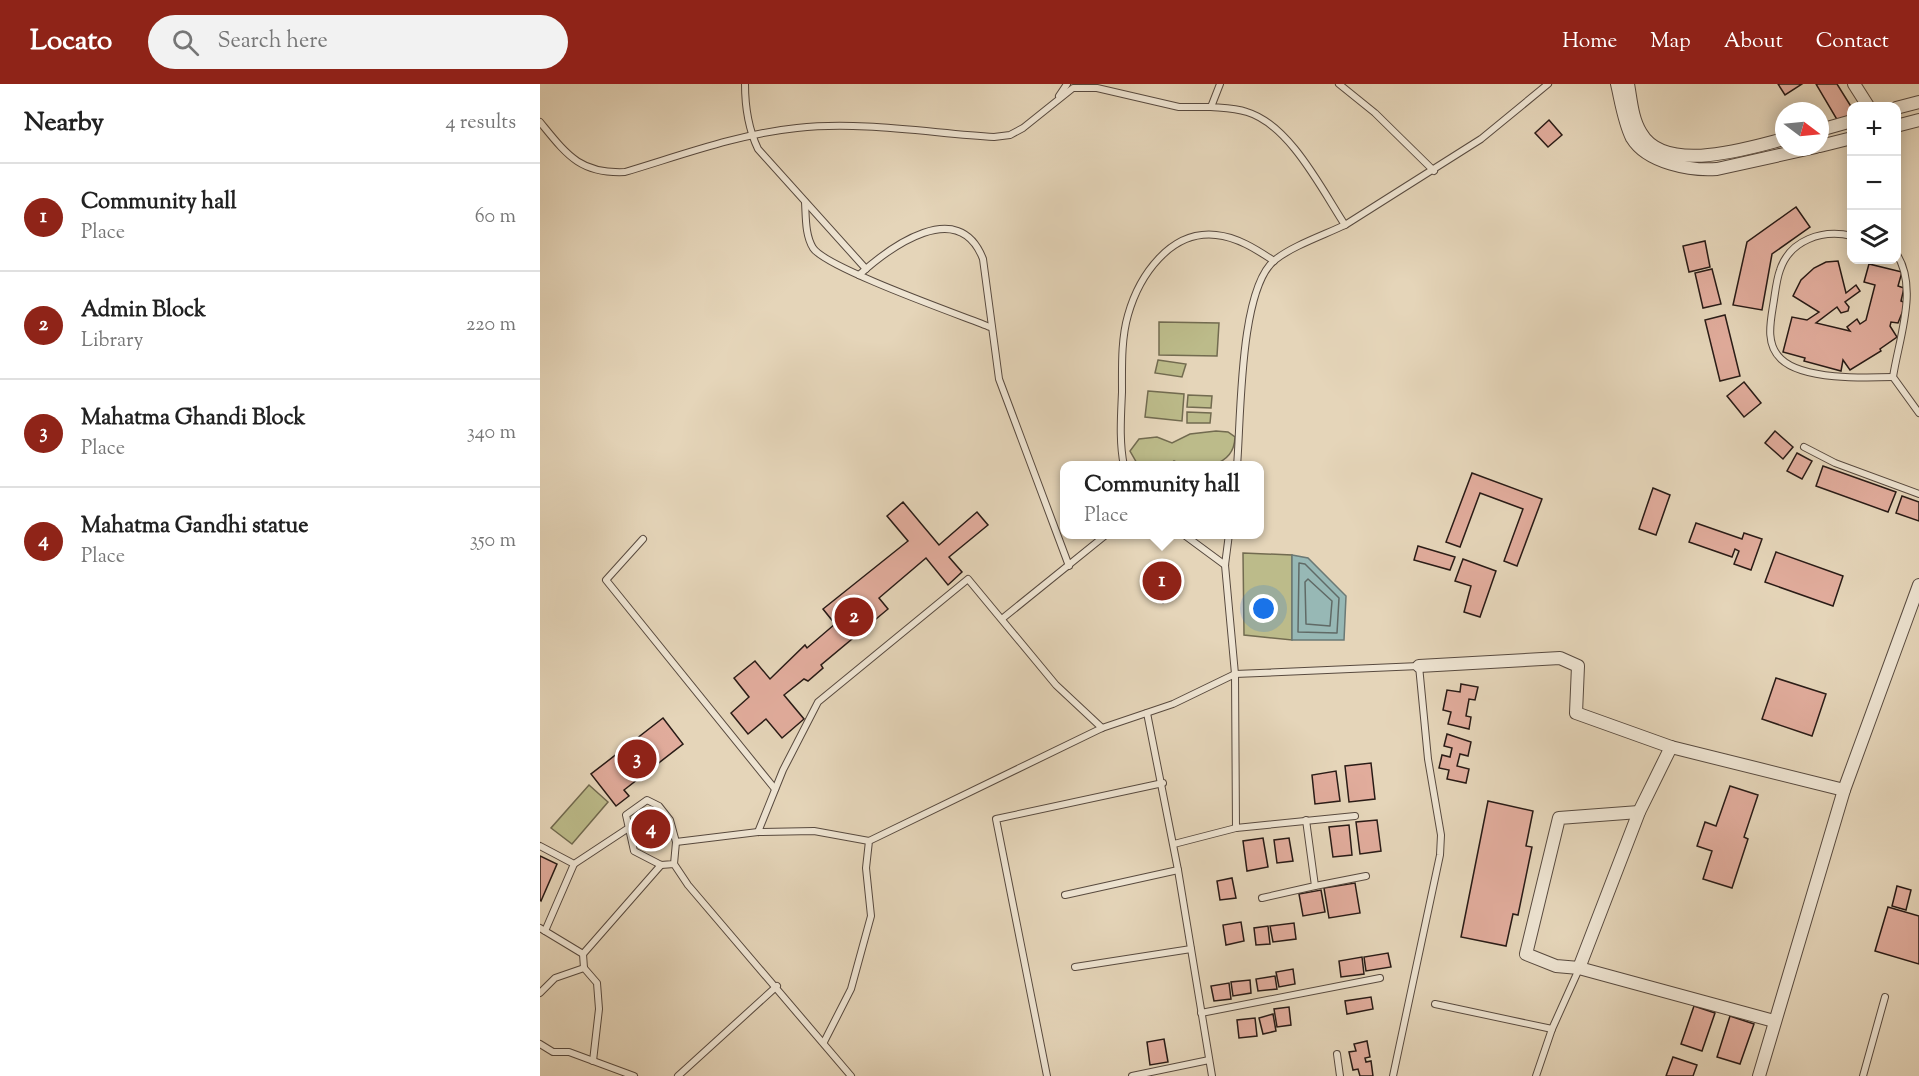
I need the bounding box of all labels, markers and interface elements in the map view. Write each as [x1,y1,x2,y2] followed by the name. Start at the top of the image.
[148,15,568,69] search box
[30,22,112,62] text: Locato
[169,26,202,59] icon: search
[217,26,328,58] text: Search here
[1562,27,1617,57] text: Home
[1650,27,1691,57] text: Map
[1724,27,1783,57] text: About
[1816,27,1889,57] text: Contact
[1775,102,1829,156] north arrow
[1847,102,1901,264] map controls
[1847,102,1901,156] button: +
[24,105,104,142] text: Nearby
[445,109,516,138] text: 4 results
[1847,156,1901,210] button: −
[81,187,237,219] text: Community hall
[40,203,47,232] text: 1
[475,203,516,232] text: 60 m
[1847,210,1901,264] button: layers
[81,219,125,248] text: Place
[81,295,206,327] text: Admin Block
[39,311,48,340] text: 2
[466,311,516,340] text: 220 m
[81,327,143,356] text: Library
[81,403,305,435] text: Mahatma Ghandi Block
[39,419,48,448] text: 3
[467,419,516,448] text: 340 m
[81,435,125,464] text: Place
[1060,461,1264,539] popup
[1084,470,1240,502] text: Community hall
[1084,502,1128,531] text: Place
[81,511,308,543] text: Mahatma Gandhi statue
[38,527,49,556] text: 4
[470,527,516,556] text: 350 m
[81,543,125,572] text: Place
[1142,558,1182,604] pin: 1
[834,594,874,640] pin: 2
[1249,594,1278,623] your location
[618,736,656,782] pin: 3
[632,806,670,852] pin: 4

